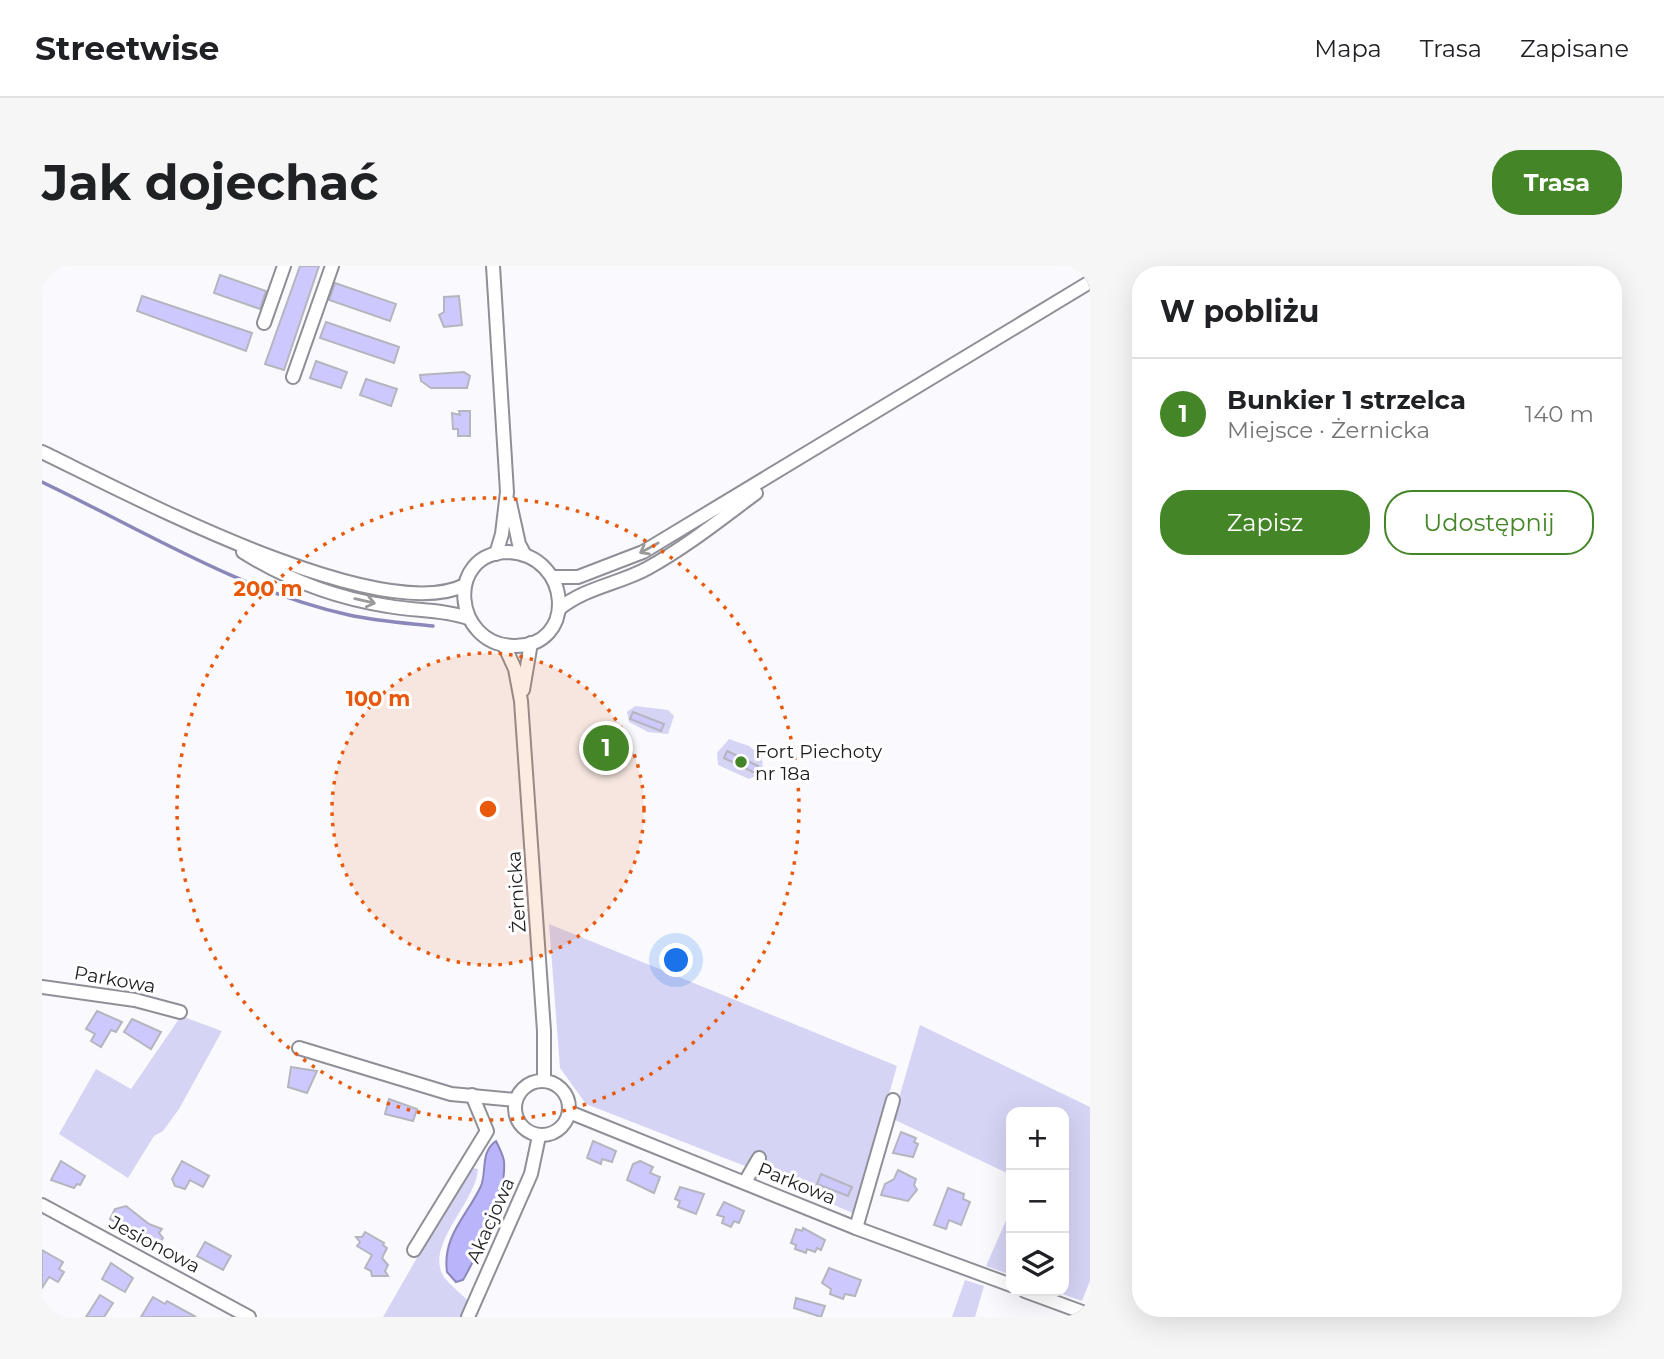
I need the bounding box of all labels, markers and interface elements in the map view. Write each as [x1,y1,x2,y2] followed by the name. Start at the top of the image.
[35,28,219,68] text: Streetwise
[1314,34,1382,63] text: Mapa
[1420,34,1482,63] text: Trasa
[1520,34,1629,63] text: Zapisane
[1492,150,1622,215] button: Trasa
[42,153,378,212] text: Jak dojechać
[1160,293,1319,330] text: W pobliżu
[1227,384,1466,416] text: Bunkier 1 strzelca
[1178,400,1188,428] text: 1
[1525,400,1594,428] text: 140 m
[1227,416,1430,444] text: Miejsce · Żernicka
[1160,490,1370,555] button: Zapisz
[1384,490,1594,555] button: Udostępnij
[639,542,660,555] one-way arrow
[234,576,302,601] text: 200 m
[353,595,376,608] one-way arrow
[346,686,410,711] text: 100 m
[583,722,629,774] pin: 1
[755,740,883,785] place label: Fort Piechoty nr 18a
[733,754,749,770] marker: Fort Piechoty nr 18a
[476,797,500,821] centre of rings
[502,850,531,934] street label: Żernicka
[659,943,693,977] your location
[72,961,157,998] street label: Parkowa
[1006,1107,1069,1296] map controls
[1006,1107,1069,1170] button: +
[754,1157,839,1210] street label: Parkowa
[1006,1170,1069,1233] button: −
[461,1174,519,1266] street label: Akacjowa
[105,1211,204,1278] street label: Jesionowa
[1006,1233,1069,1296] button: layers

